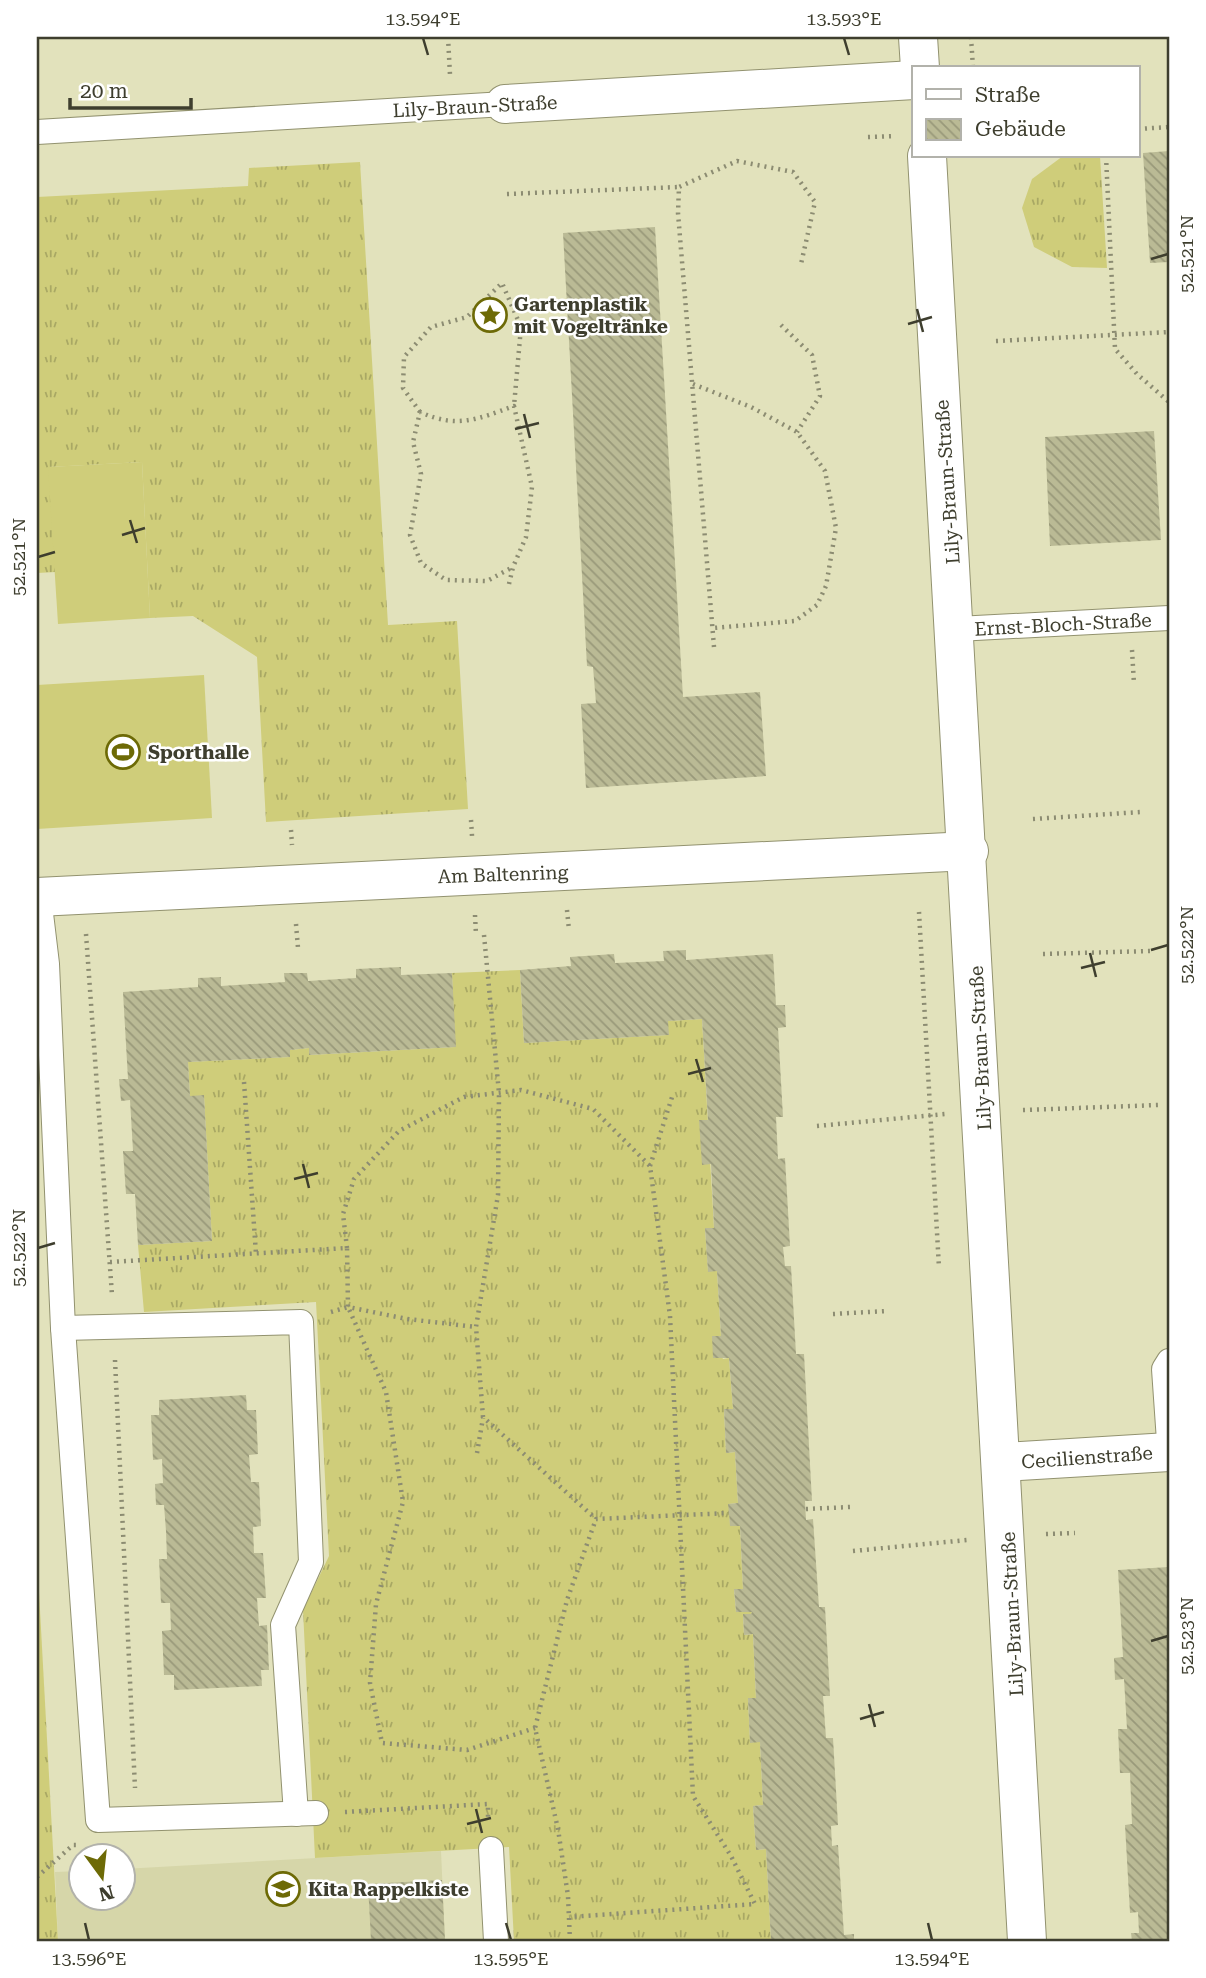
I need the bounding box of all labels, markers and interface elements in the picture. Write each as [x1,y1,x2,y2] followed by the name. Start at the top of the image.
[385,8,461,29] text: 13.594°E
[806,8,882,29] text: 13.593°E
[70,66,191,110] scale bar
[912,66,1140,158] legend
[80,79,128,103] text: 20 m
[975,83,1040,107] text: Straße
[392,91,558,122] street label: Lily-Braun-Straße
[975,117,1066,141] text: Gebäude
[1176,215,1197,293] text: 52.521°N
[514,293,668,338] place label: Gartenplastik mit Vogeltränke
[471,296,509,334] place icon: Gartenplastik mit Vogeltränke
[930,399,965,565] street label: Lily-Braun-Straße
[8,518,29,596] text: 52.521°N
[974,608,1152,641] street label: Ernst-Bloch-Straße
[104,733,142,771] sports icon: Sporthalle
[148,741,249,764] place label: Sporthalle
[437,861,569,888] street label: Am Baltenring
[1176,906,1197,984] text: 52.522°N
[965,965,996,1131] street label: Lily-Braun-Straße
[8,1209,29,1287] text: 52.522°N
[1020,1441,1154,1474] street label: Cecilienstraße
[997,1531,1028,1697] street label: Lily-Braun-Straße
[1176,1597,1197,1675] text: 52.523°N
[66,1842,136,1912] north arrow
[264,1870,302,1908] school or university icon: Kita Rappelkiste
[308,1878,469,1901] place label: Kita Rappelkiste
[96,1880,116,1906] text: N
[51,1948,127,1969] text: 13.596°E
[473,1948,549,1969] text: 13.595°E
[894,1948,970,1969] text: 13.594°E

